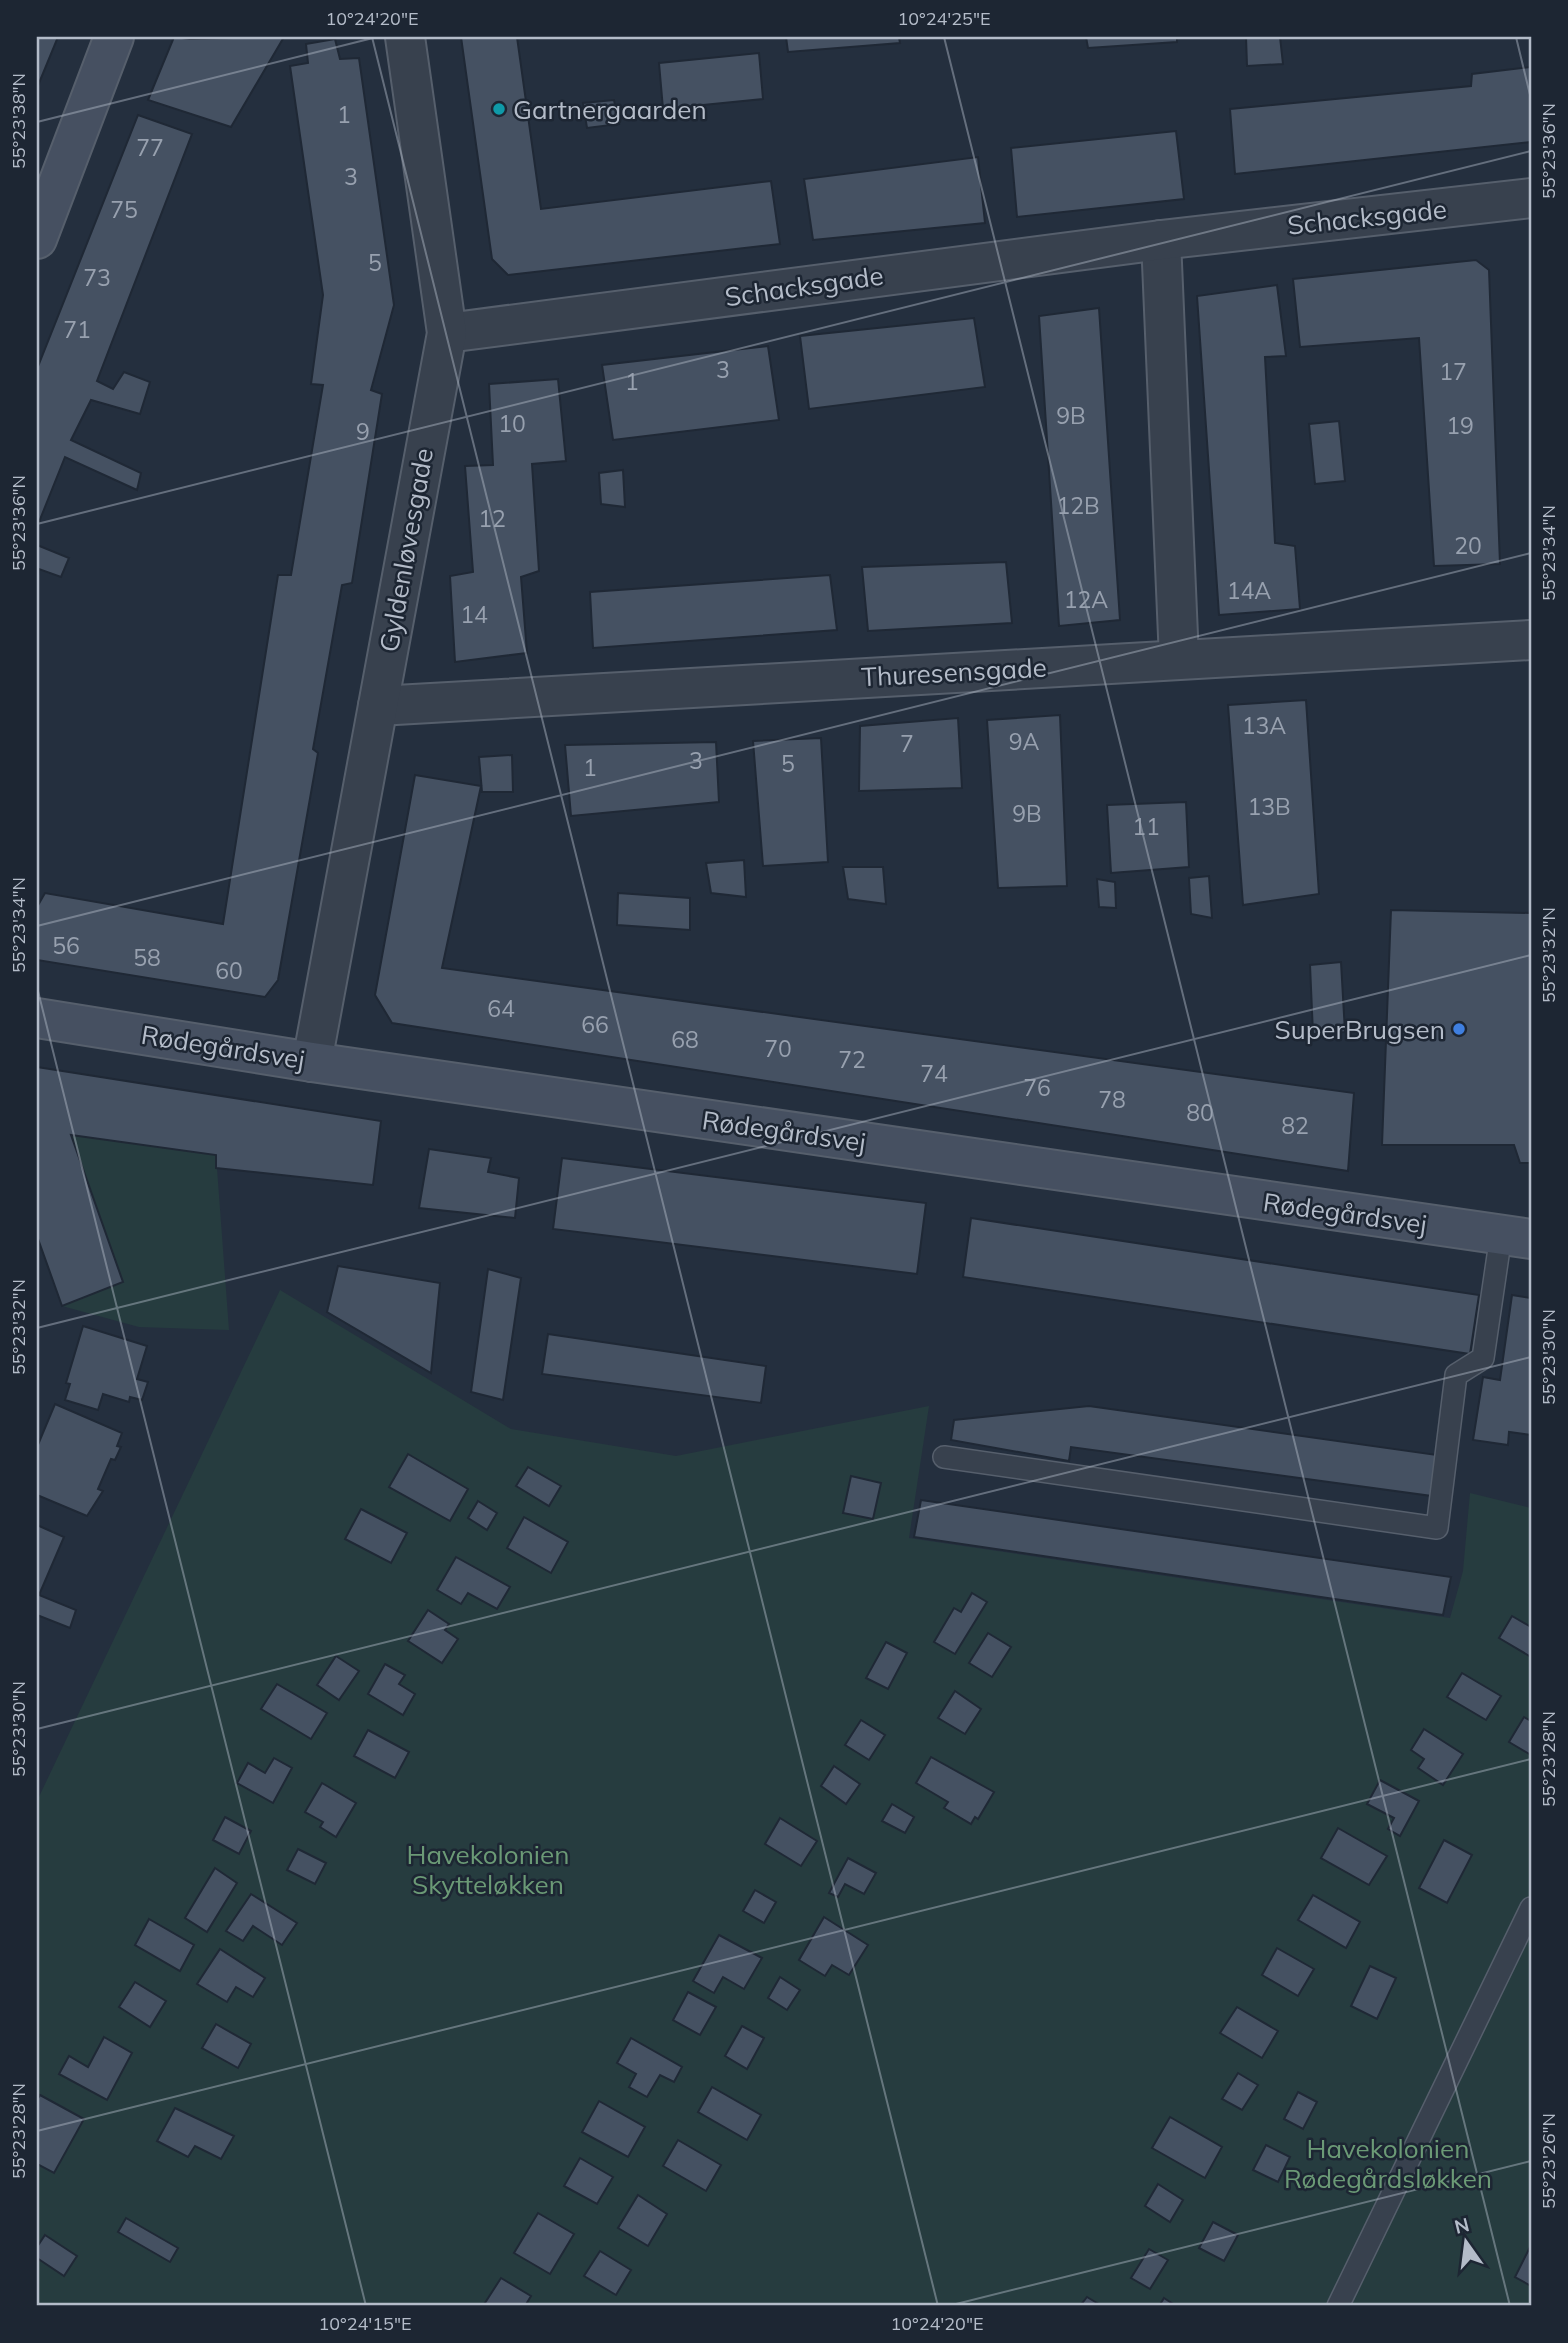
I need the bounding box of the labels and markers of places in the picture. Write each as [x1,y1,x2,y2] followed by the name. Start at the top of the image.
[513,93,707,126] place label: Gartnergaarden
[491,101,507,117] marker: Gartnergaarden
[1275,1013,1445,1046] place label: SuperBrugsen
[1451,1021,1467,1037] marker: SuperBrugsen

